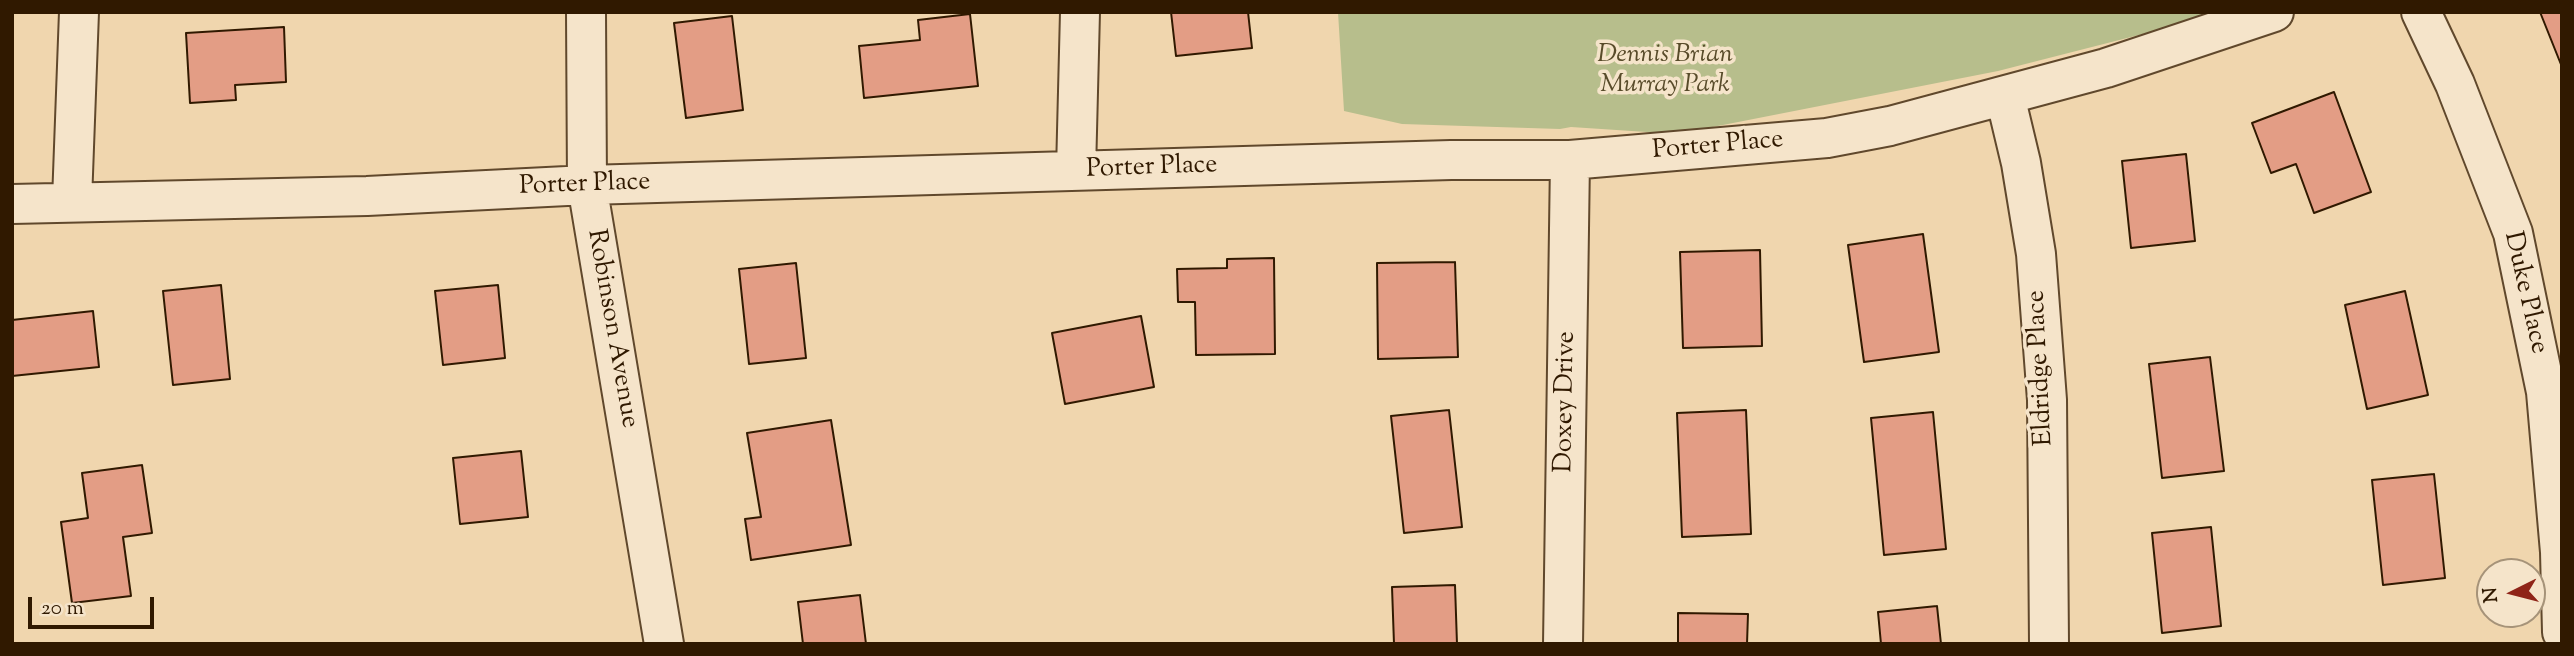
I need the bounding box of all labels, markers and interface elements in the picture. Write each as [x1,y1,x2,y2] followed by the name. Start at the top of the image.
[1597,41,1733,102] park label: Dennis Brian Murray Park
[1651,126,1785,168] street label: Porter Place
[1086,151,1218,187] street label: Porter Place
[519,168,651,204] street label: Porter Place
[578,227,644,431] street label: Robinson Avenue
[2495,229,2553,357] street label: Duke Place
[2022,289,2062,447] street label: Eldridge Place
[1550,331,1584,473] street label: Doxey Drive
[2476,558,2546,628] north arrow
[32,582,158,626] scale bar
[2477,586,2506,604] text: N
[41,594,84,624] text: 20 m

